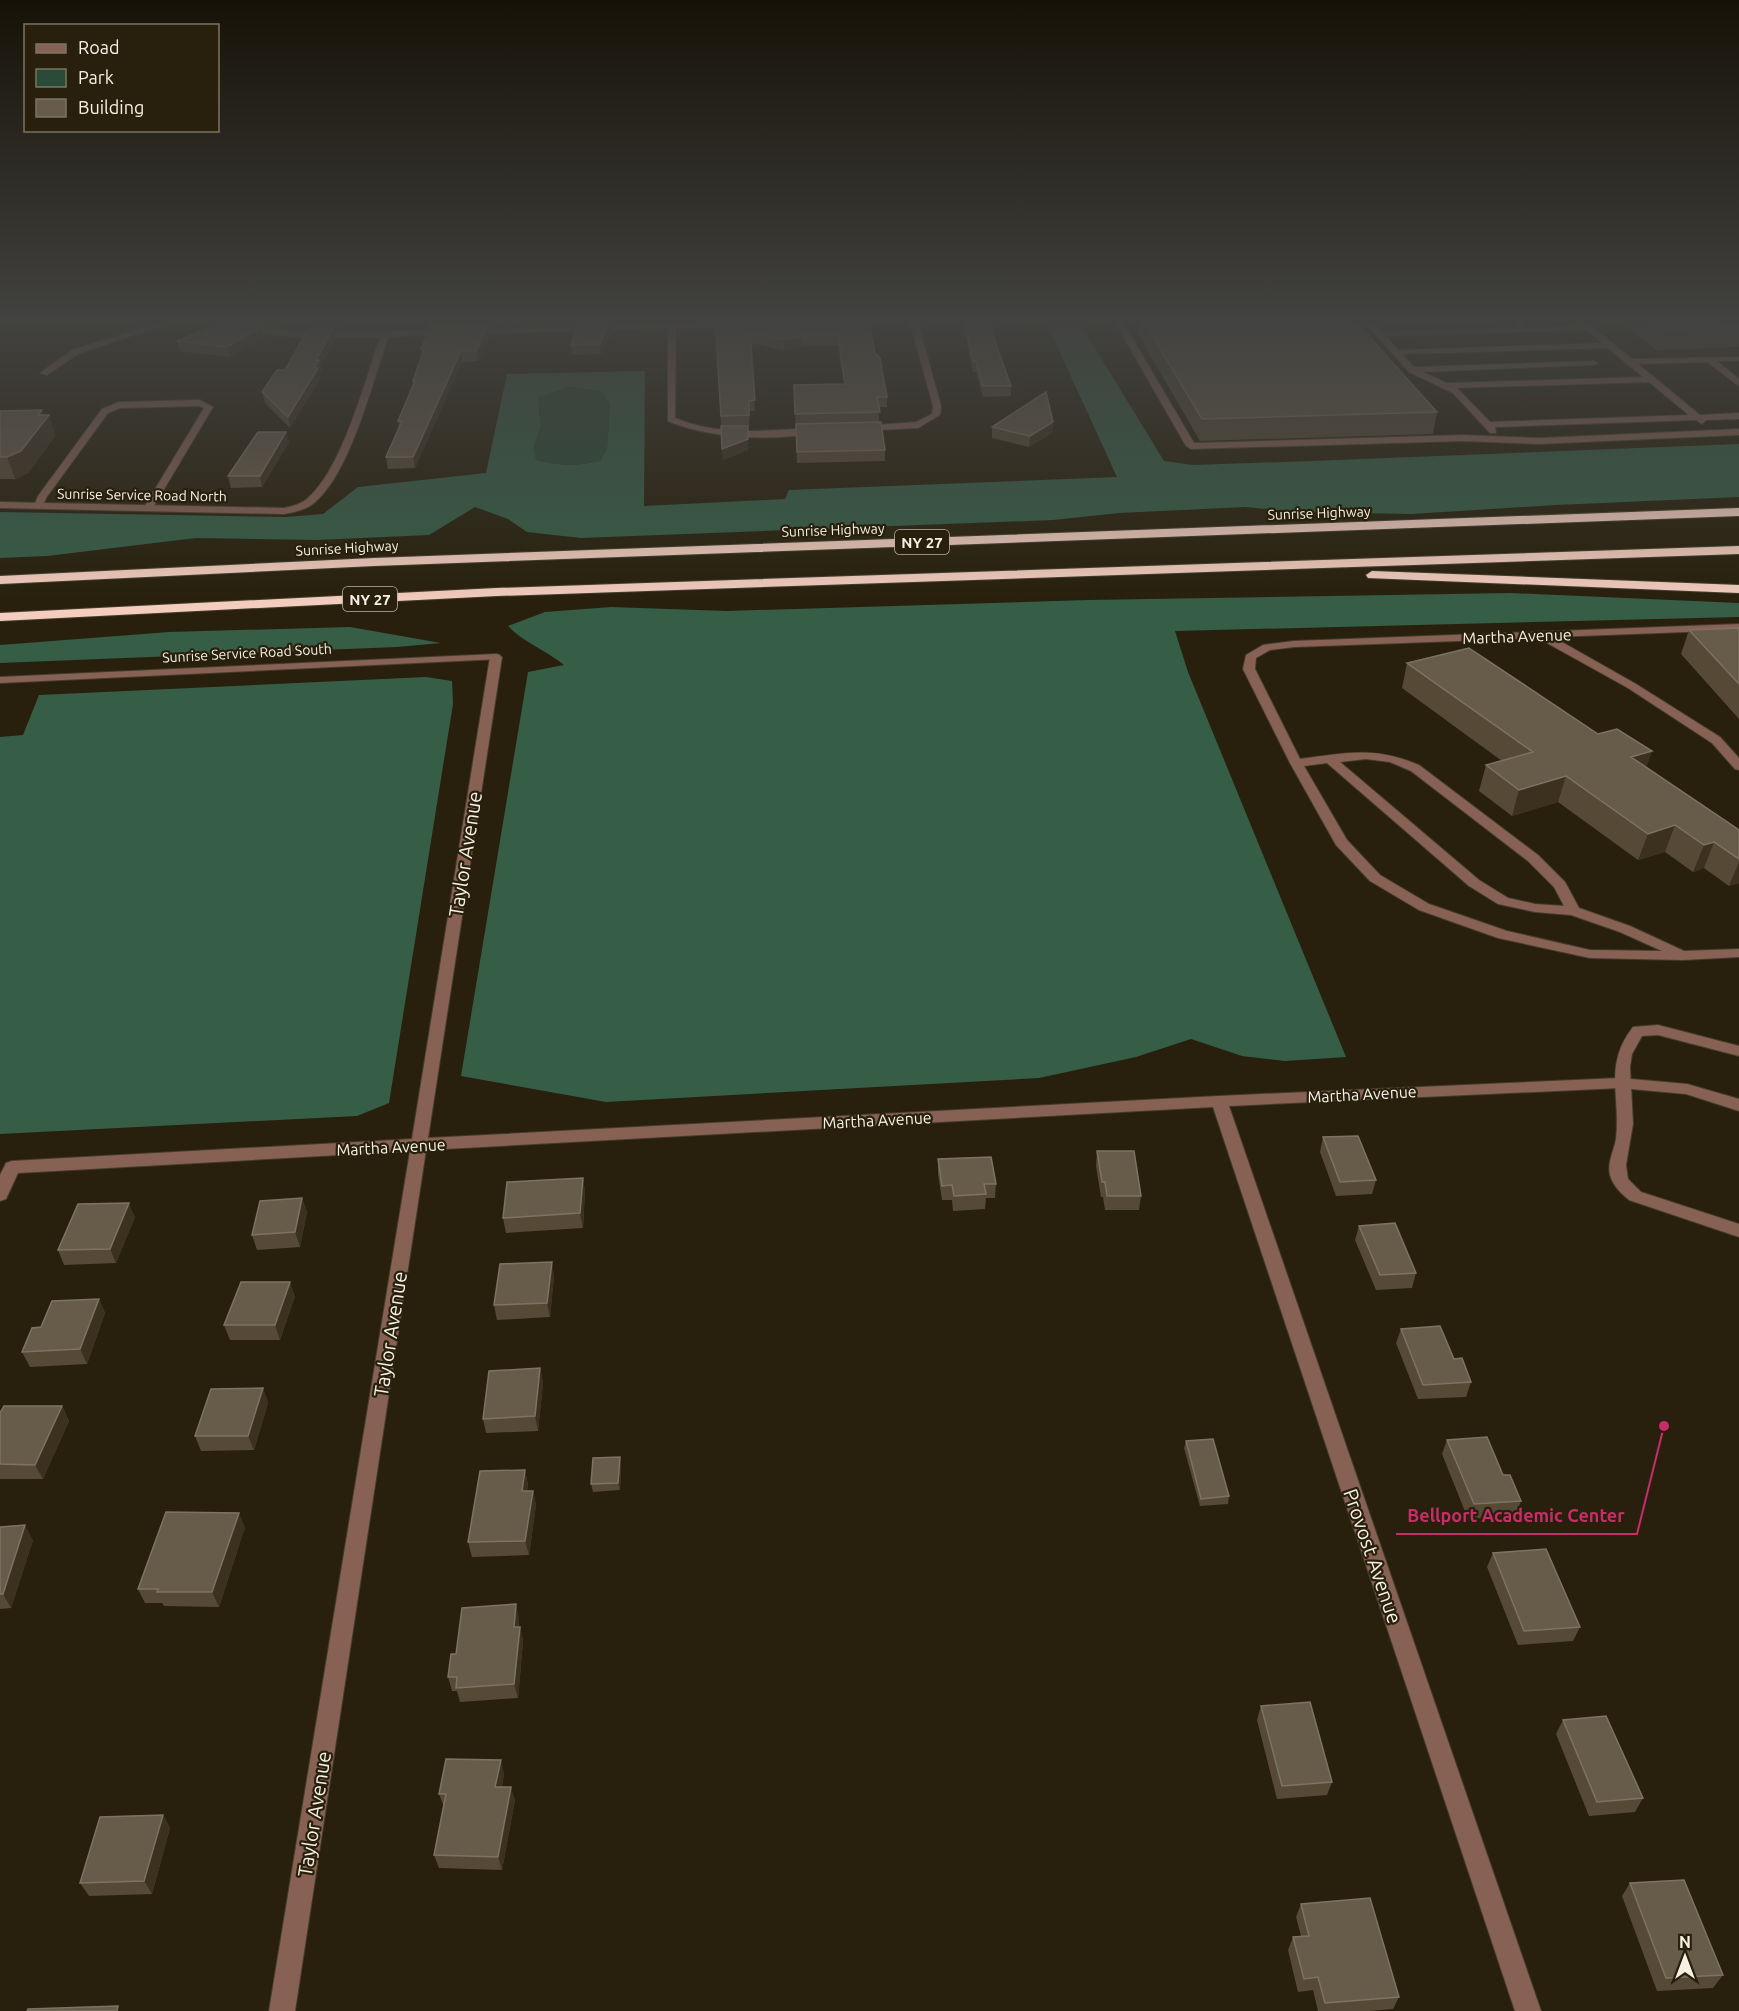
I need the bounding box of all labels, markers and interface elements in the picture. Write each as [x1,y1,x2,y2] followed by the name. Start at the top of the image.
[24,24,219,132] legend
[78,37,120,57] text: Road
[78,67,114,87] text: Park
[78,97,144,117] text: Building
[57,486,227,504] street label: Sunrise Service Road North
[1267,503,1371,523] street label: Sunrise Highway
[781,520,885,540] street label: Sunrise Highway
[895,530,949,554] road number: NY 27
[295,537,399,559] street label: Sunrise Highway
[343,587,397,611] road number: NY 27
[1462,625,1572,647] street label: Martha Avenue
[162,641,332,665] street label: Sunrise Service Road South
[444,790,486,918] street label: Taylor Avenue
[1307,1082,1417,1106] street label: Martha Avenue
[822,1108,932,1132] street label: Martha Avenue
[336,1135,446,1159] street label: Martha Avenue
[369,1270,411,1398] street label: Taylor Avenue
[1339,1486,1407,1626] street label: Provost Avenue
[1396,1498,1637,1534] callout: Bellport Academic Center
[1407,1505,1625,1525] text: Bellport Academic Center
[293,1750,335,1878] street label: Taylor Avenue
[1655,1927,1715,1987] north arrow
[1679,1933,1691,1951] text: N

